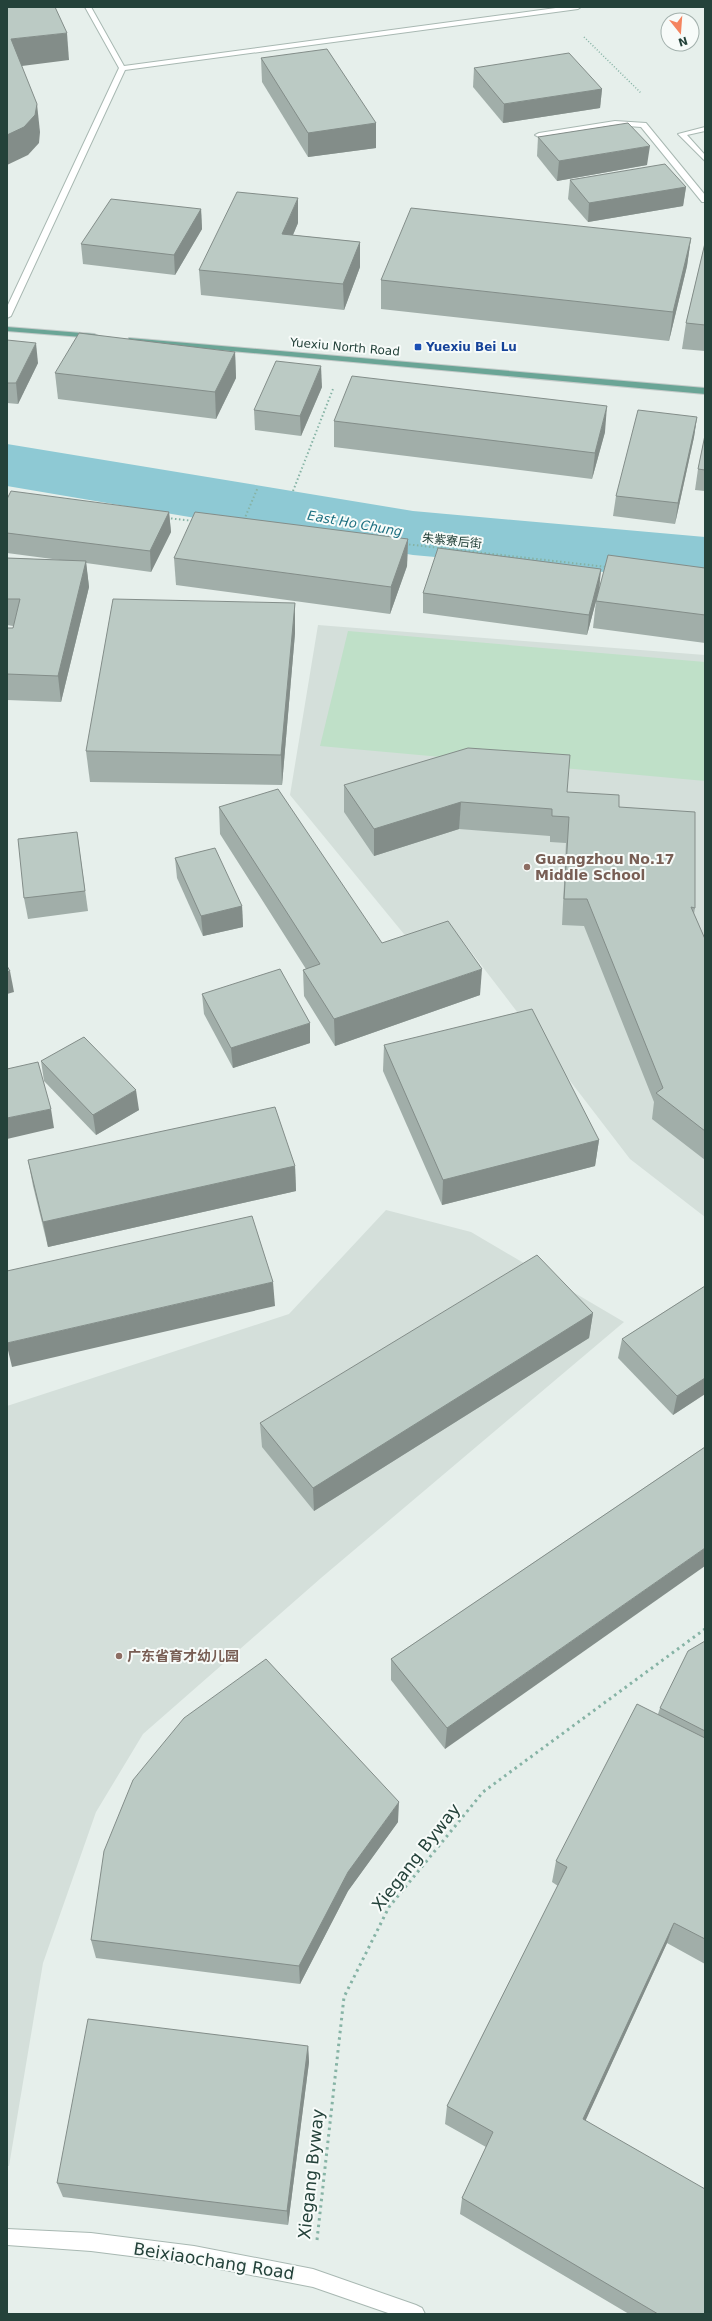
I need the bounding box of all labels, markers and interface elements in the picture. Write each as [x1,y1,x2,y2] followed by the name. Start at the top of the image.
[660,12,700,52] north arrow
[676,34,689,49] text: N
[289,335,400,359] street label: Yuexiu North Road
[425,340,517,354] place label: Yuexiu Bei Lu
[413,342,423,352] marker: Yuexiu Bei Lu
[306,508,404,539] water label: East Ho Chung
[421,531,483,551] street label: 朱紫寮后街
[535,851,675,883] place label: Guangzhou No.17 Middle School
[522,862,532,872] marker: Guangzhou No.17 Middle School
[127,1648,239,1664] place label: 广东省育才幼儿园
[114,1651,124,1661] marker: 广东省育才幼儿园
[368,1799,464,1915] street label: Xiegang Byway
[294,2108,328,2240] street label: Xiegang Byway
[132,2238,296,2284] street label: Beixiaochang Road

